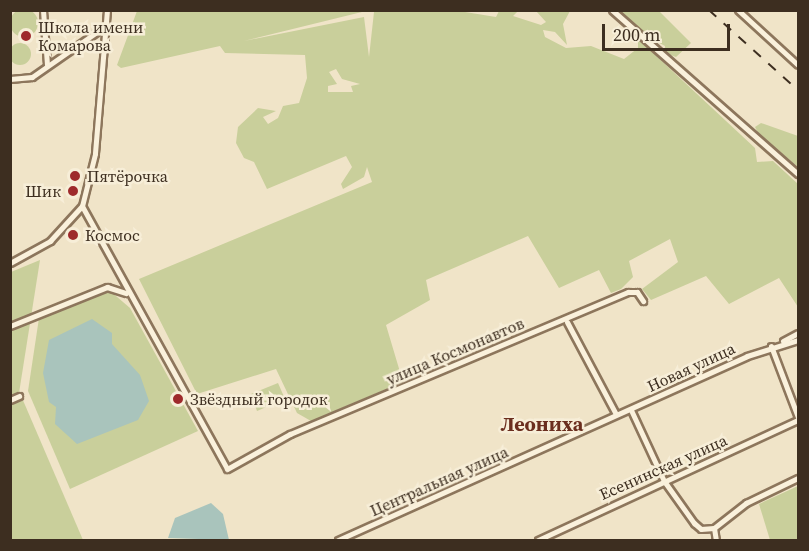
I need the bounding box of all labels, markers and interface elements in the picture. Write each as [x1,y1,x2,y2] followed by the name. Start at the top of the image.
[605,12,732,50] scale bar
[38,17,143,55] place label: Школа имени Комарова
[613,22,660,47] text: 200 m
[19,29,33,43] marker: Школа имени Комарова
[87,166,168,186] place label: Пятёрочка
[68,169,82,183] marker: Пятёрочка
[25,181,61,201] place label: Шик
[66,184,80,198] marker: Шик
[85,225,140,245] place label: Космос
[66,228,80,242] marker: Космос
[383,313,527,389] street label: улица Космонавтов
[644,338,738,396] street label: Новая улица
[190,389,328,409] place label: Звёздный городок
[171,392,185,406] marker: Звёздный городок
[501,412,583,436] district label: Леониха
[596,430,730,504] street label: Есенинская улица
[367,442,511,520] street label: Центральная улица

